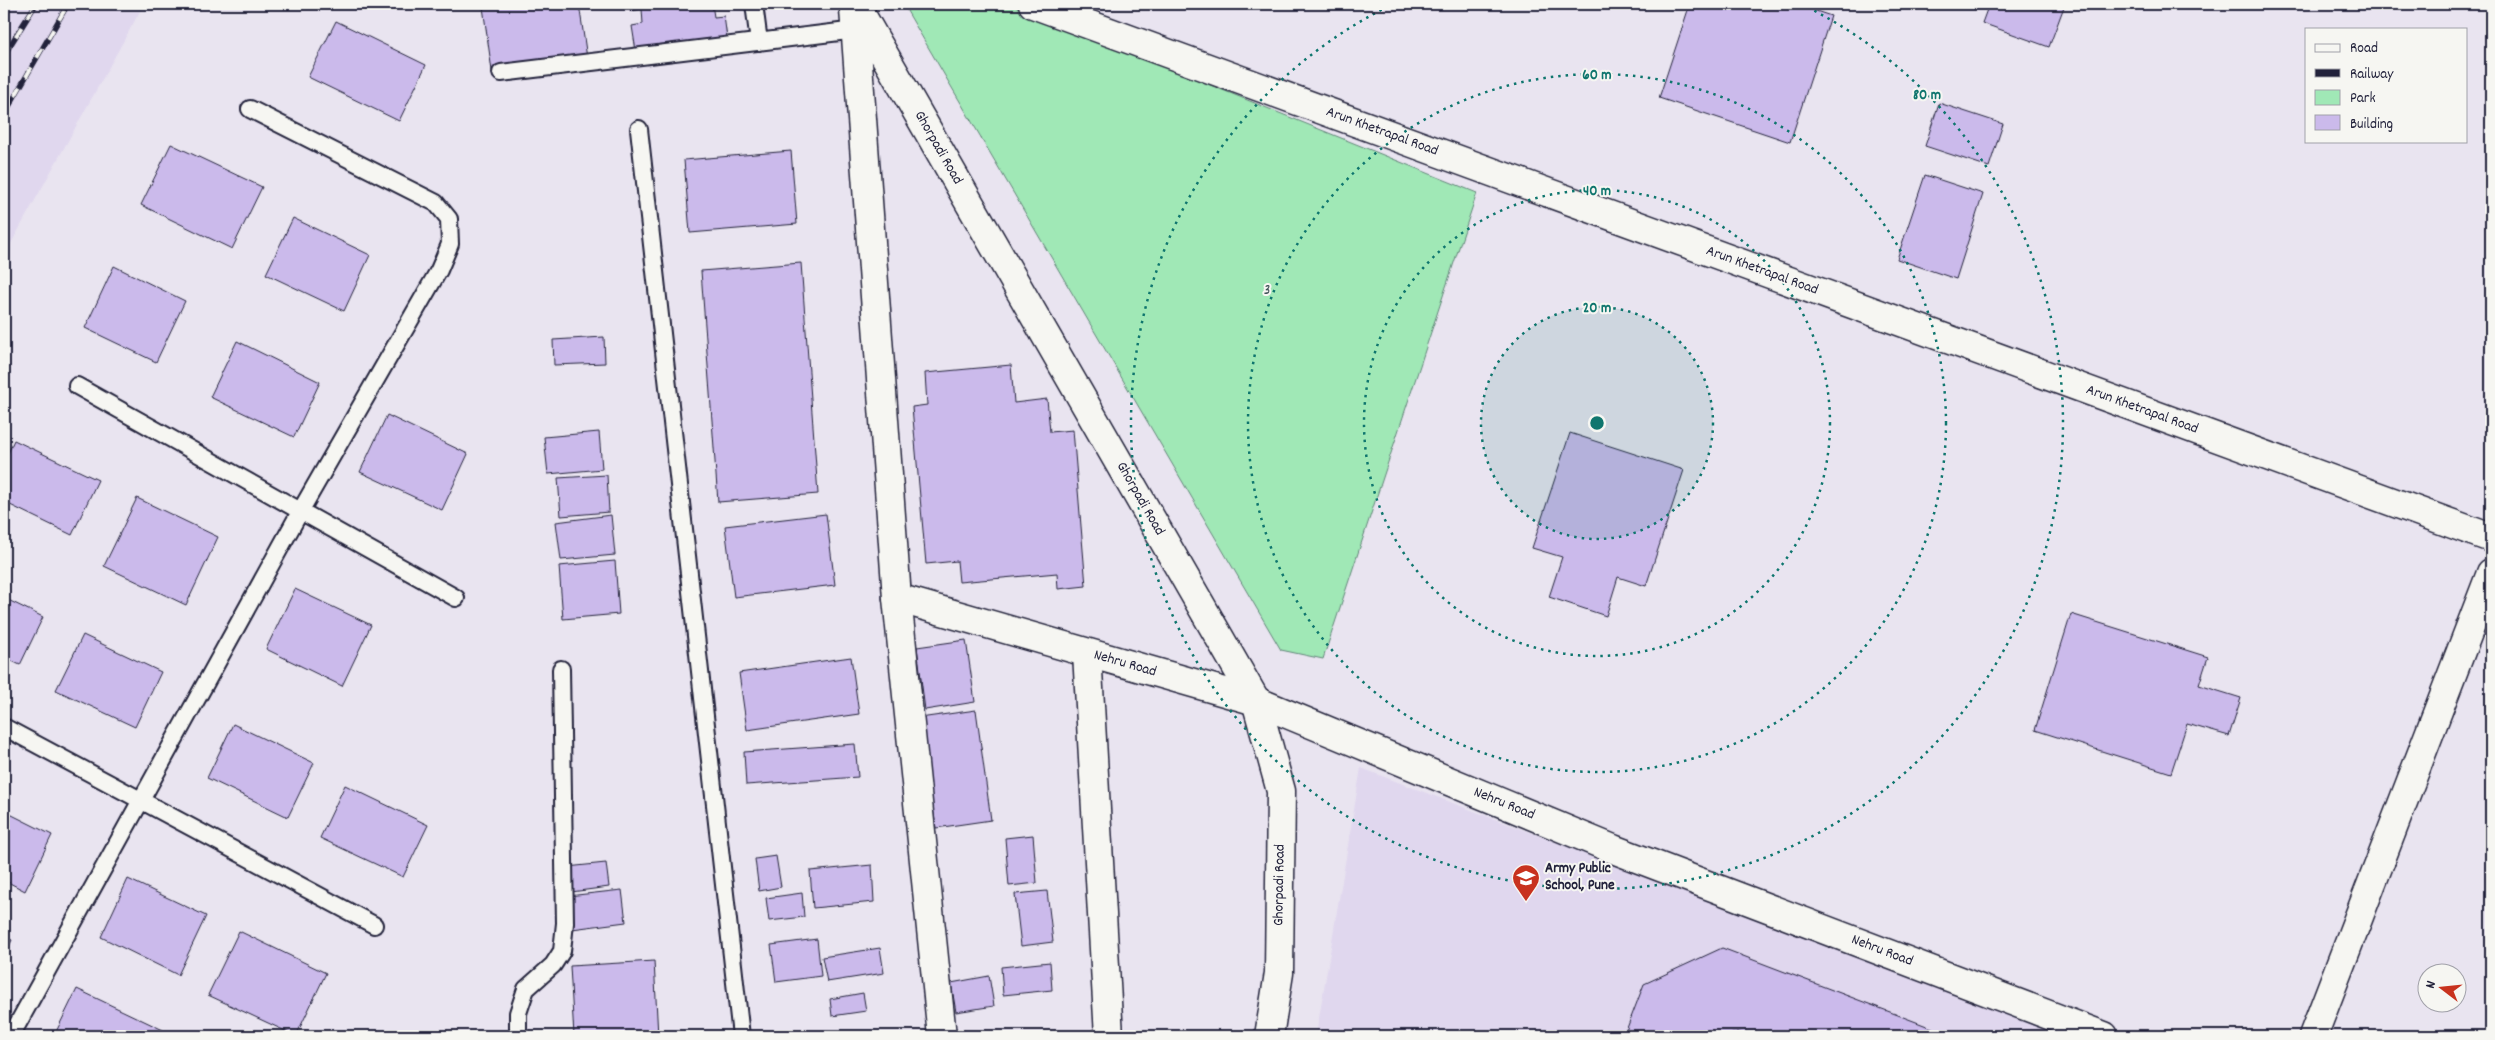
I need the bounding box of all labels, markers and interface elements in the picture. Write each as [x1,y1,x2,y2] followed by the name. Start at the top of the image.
[2305,28,2468,142] legend
[2350,38,2378,60] text: Road
[2350,64,2394,86] text: Railway
[1582,65,1612,87] text: 60 m
[1913,85,1941,107] text: 80 m
[2350,88,2376,110] text: Park
[1323,101,1441,163] street label: Arun Khetrapal Road
[908,107,968,189] street label: Ghorpadi Road
[2350,114,2393,136] text: Building
[1583,181,1611,203] text: 40 m
[1703,240,1821,302] street label: Arun Khetrapal Road
[1264,280,1270,302] park label: 3
[1583,298,1611,320] text: 20 m
[2083,379,2201,441] street label: Arun Khetrapal Road
[1588,414,1606,432] centre of rings
[1110,458,1170,540] street label: Ghorpadi Road
[1091,645,1159,683] street label: Nehru Road
[1470,782,1538,826] street label: Nehru Road
[1268,844,1292,926] street label: Ghorpadi Road
[1545,858,1615,897] place label: Army Public School, Pune
[1511,863,1541,902] school or university icon: Army Public School, Pune
[1848,929,1916,973] street label: Nehru Road
[2418,962,2468,1012] north arrow
[2421,979,2442,991] text: N

